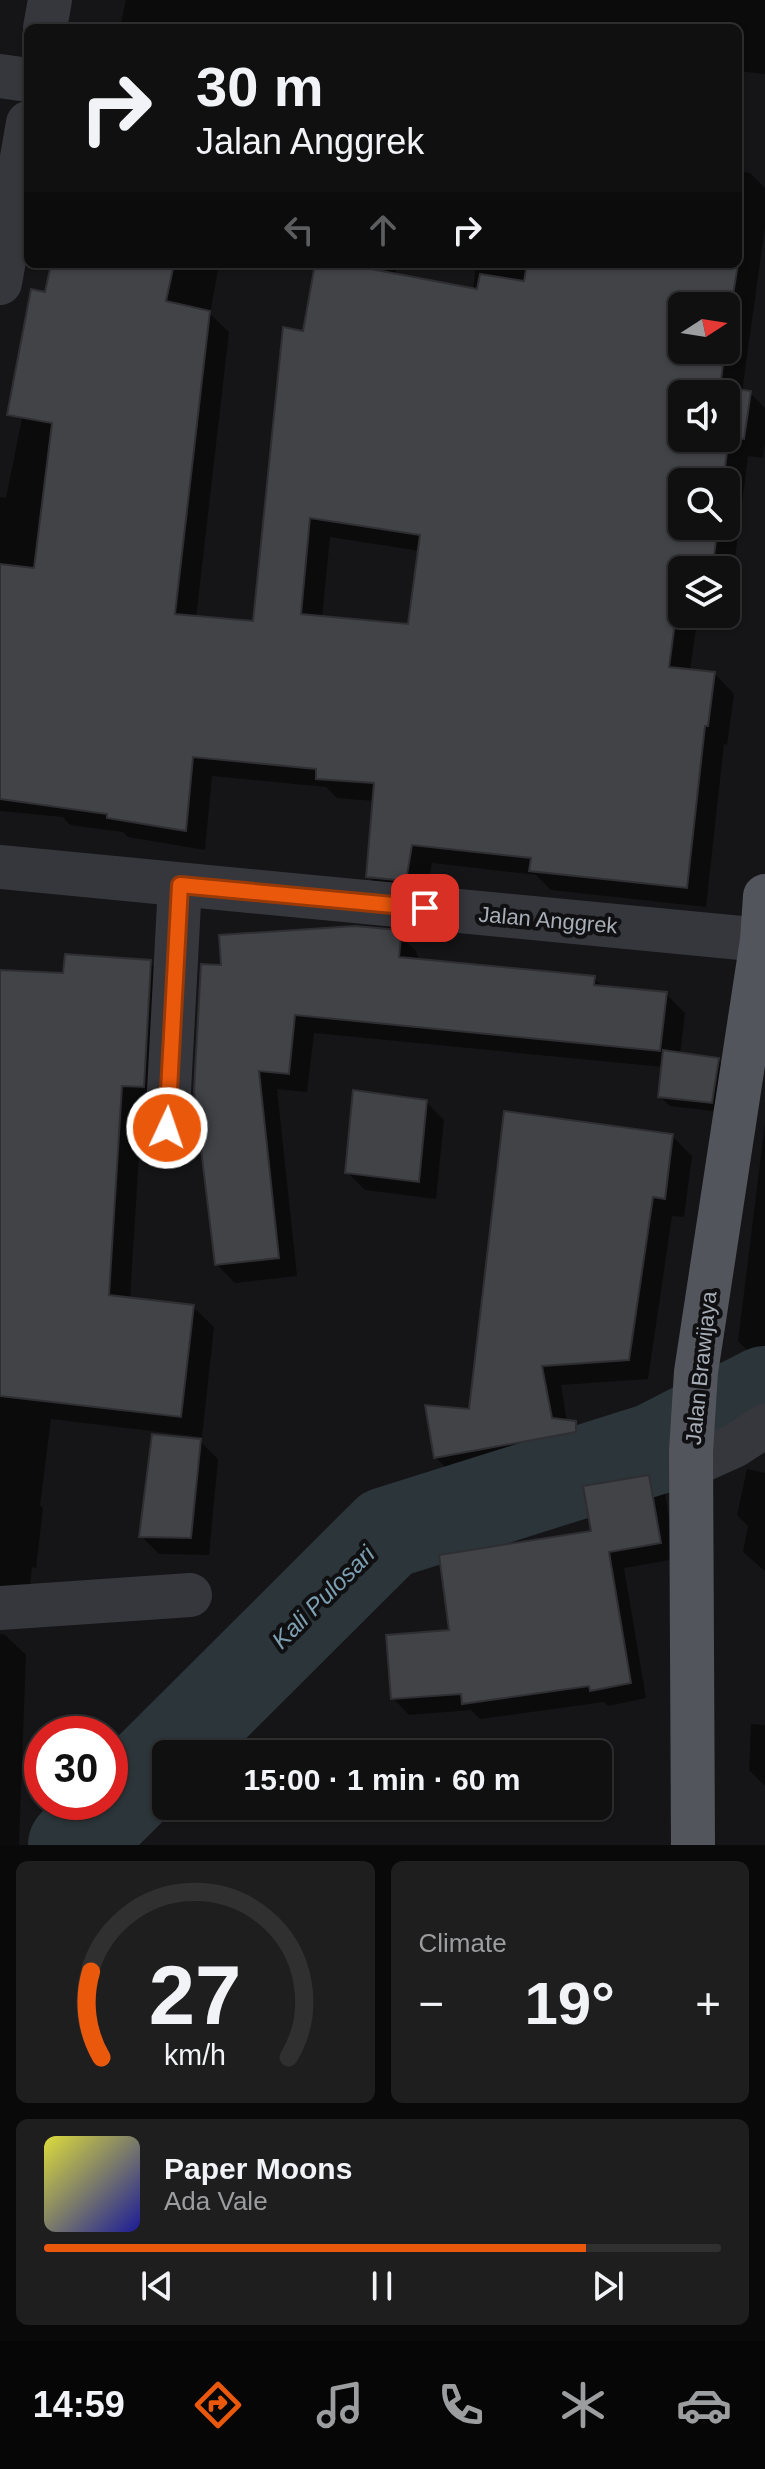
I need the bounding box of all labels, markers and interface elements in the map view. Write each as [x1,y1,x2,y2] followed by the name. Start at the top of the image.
[196,55,324,118] text: 30 m
[64,56,168,160] icon: right
[196,121,424,162] text: Jalan Anggrek
[277,208,321,252] icon: left
[361,208,405,252] icon: ahead
[445,208,489,252] icon: right
[668,292,740,364] north arrow
[668,292,740,628] map controls
[668,380,740,452] button: sound
[668,468,740,540] button: search
[668,556,740,628] button: layers
[391,874,459,942] pin
[403,886,447,930] icon: arrive
[477,901,620,939] street label: Jalan Anggrek
[125,1086,209,1170] position arrow
[681,1289,722,1446] street label: Jalan Brawijaya
[266,1540,380,1654] water label: Kali Pulosari
[24,1716,128,1820] speed limit sign: 30
[244,1763,520,1796] text: 15:00 · 1 min · 60 m
[419,1928,507,1958] text: Climate
[149,1949,242,2042] text: 27
[524,1970,615,2037] text: 19°
[419,1979,444,2028] text: −
[695,1979,721,2028] text: +
[164,2039,226,2071] text: km/h
[164,2152,352,2185] text: Paper Moons
[164,2186,268,2216] text: Ada Vale
[135,2264,179,2308] icon: previous
[360,2264,404,2308] icon: pause
[586,2264,630,2308] icon: next
[190,2377,246,2433] icon: directions
[312,2377,368,2433] icon: music
[433,2377,489,2433] icon: phone
[555,2377,611,2433] icon: climate
[676,2377,732,2433] icon: car
[33,2384,125,2425] text: 14:59

